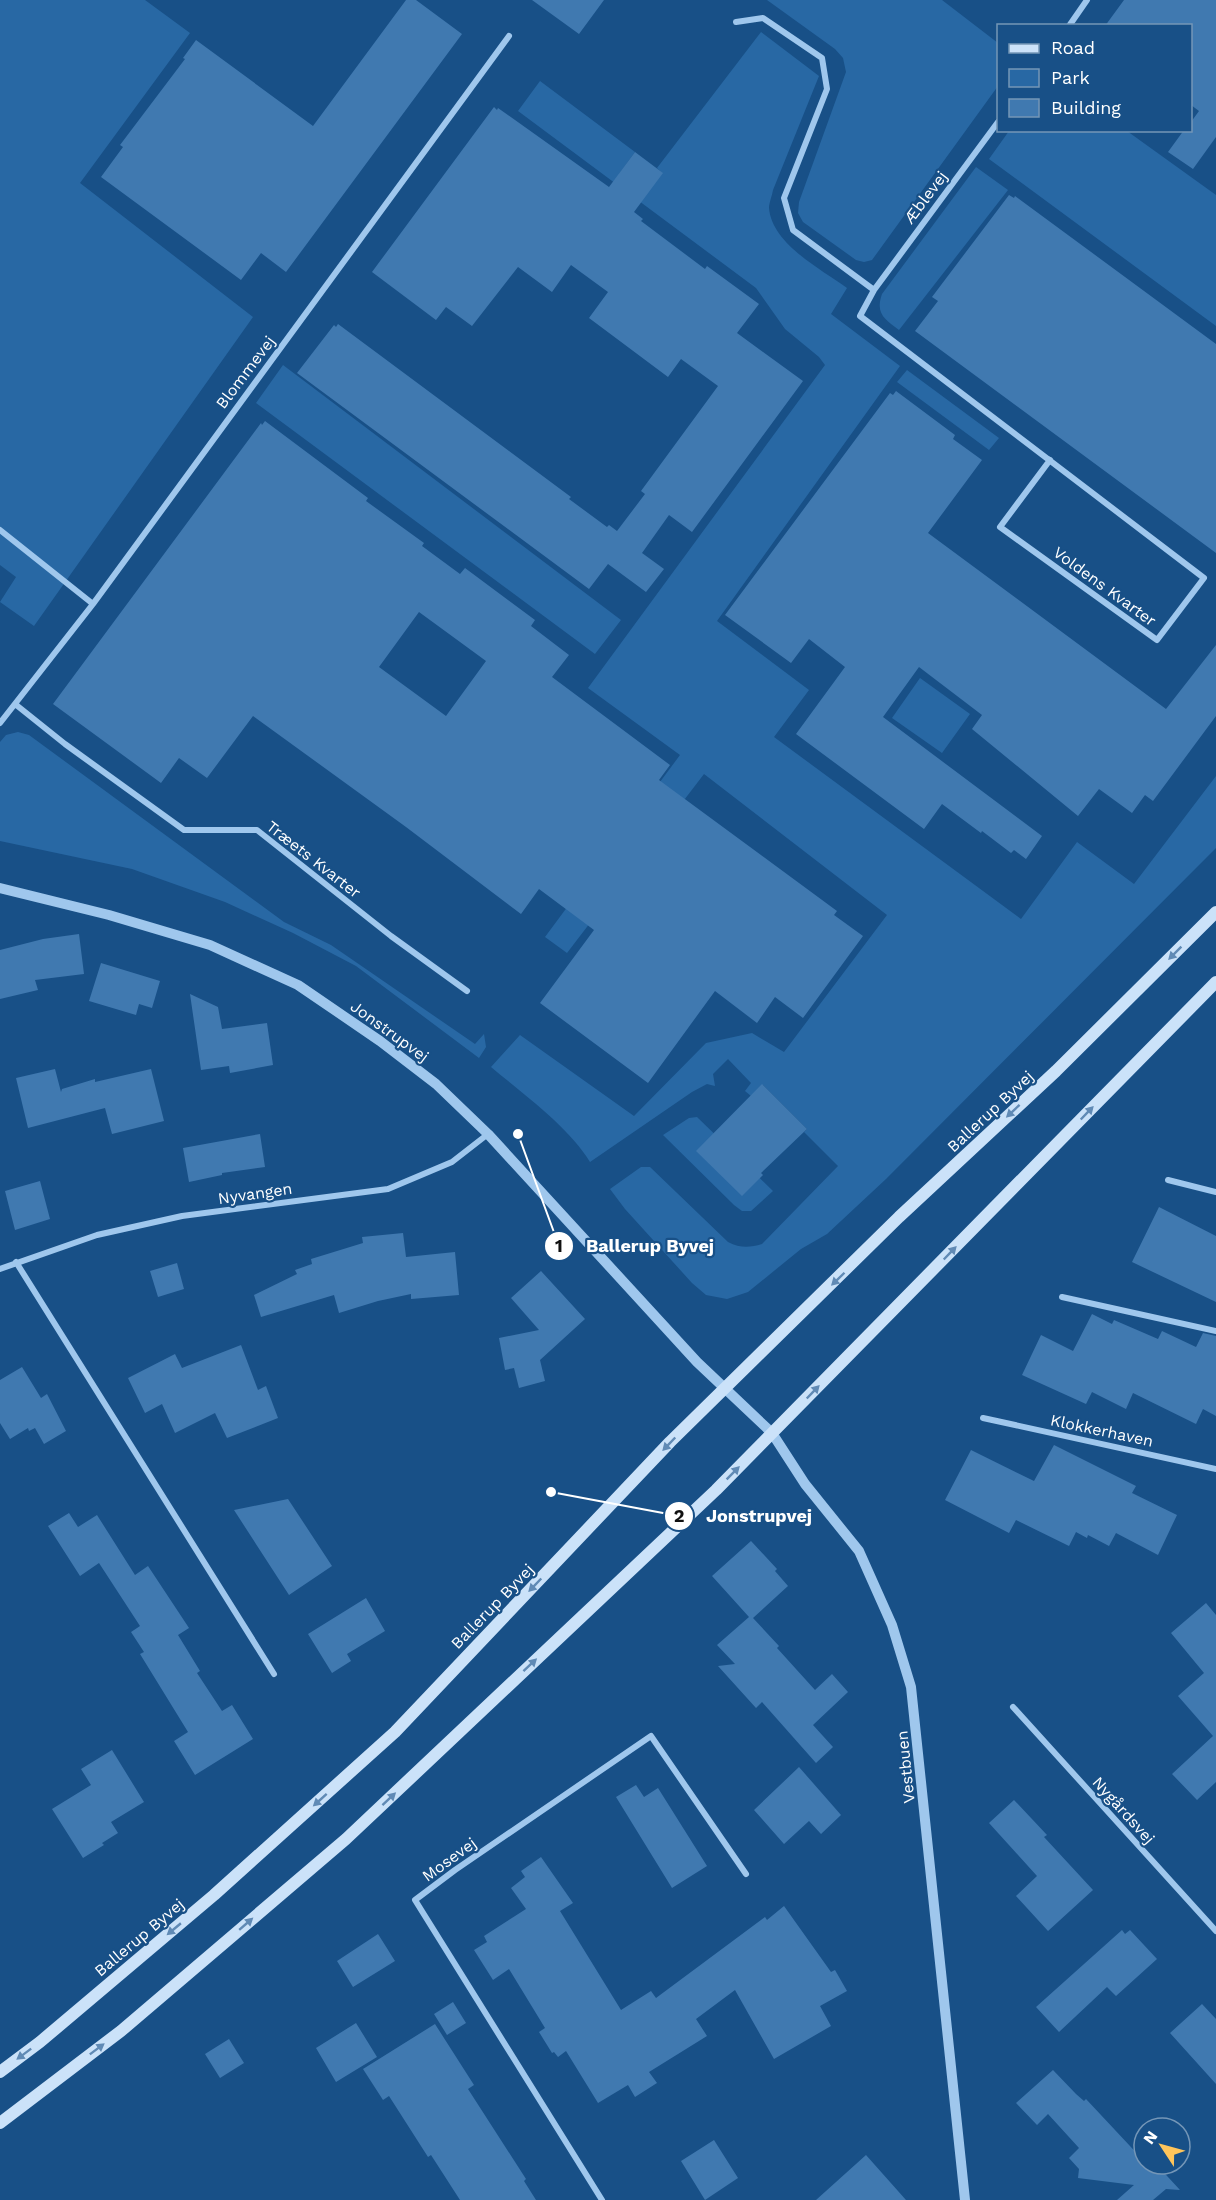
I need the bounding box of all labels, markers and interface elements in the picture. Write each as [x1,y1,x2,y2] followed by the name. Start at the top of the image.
[997,24,1192,132] legend
[1051,37,1095,58] text: Road
[1051,67,1090,88] text: Park
[1051,97,1121,118] text: Building
[899,167,951,227] street label: Æblevej
[212,332,279,412] street label: Blommevej
[1050,543,1160,630] street label: Voldens Kvarter
[263,817,365,902] street label: Træets Kvarter
[1168,946,1182,960] one-way arrow
[347,997,432,1066] street label: Jonstrupvej
[943,1067,1037,1156] street label: Ballerup Byvej
[1006,1104,1021,1118] one-way arrow
[1079,1107,1093,1121] one-way arrow
[217,1179,293,1208] street label: Nyvangen
[544,1228,727,1264] callout: Ballerup Byvej
[555,1235,563,1256] text: 1
[586,1235,714,1256] text: Ballerup Byvej
[943,1245,957,1260] one-way arrow
[831,1271,845,1285] one-way arrow
[806,1385,820,1399] one-way arrow
[1049,1410,1155,1451] street label: Klokkerhaven
[663,1436,677,1450] one-way arrow
[726,1466,740,1481] one-way arrow
[664,1498,824,1534] callout: Jonstrupvej
[674,1505,684,1526] text: 2
[706,1505,812,1526] text: Jonstrupvej
[447,1560,538,1653] street label: Ballerup Byvej
[528,1577,542,1592] one-way arrow
[523,1658,538,1672] one-way arrow
[892,1730,919,1804] street label: Vestbuen
[1088,1773,1159,1848] street label: Nygårdsvej
[381,1792,396,1806] one-way arrow
[313,1793,328,1806] one-way arrow
[418,1833,480,1885] street label: Mosevej
[91,1894,188,1980] street label: Ballerup Byvej
[238,1918,253,1931] one-way arrow
[167,1922,182,1935] one-way arrow
[89,2043,105,2056] one-way arrow
[16,2047,32,2060] one-way arrow
[1132,2116,1192,2176] north arrow
[1139,2127,1161,2148] text: N

